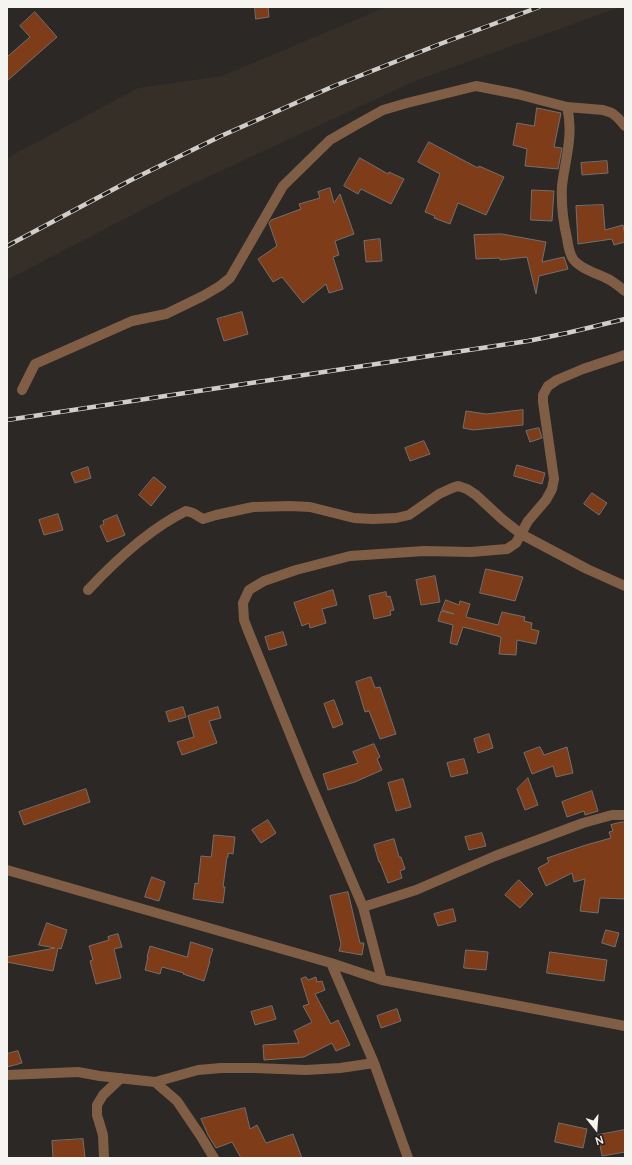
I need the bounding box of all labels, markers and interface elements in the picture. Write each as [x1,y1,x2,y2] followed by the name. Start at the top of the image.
[576,1109,616,1149] north arrow
[594,1133,606,1149] text: N

